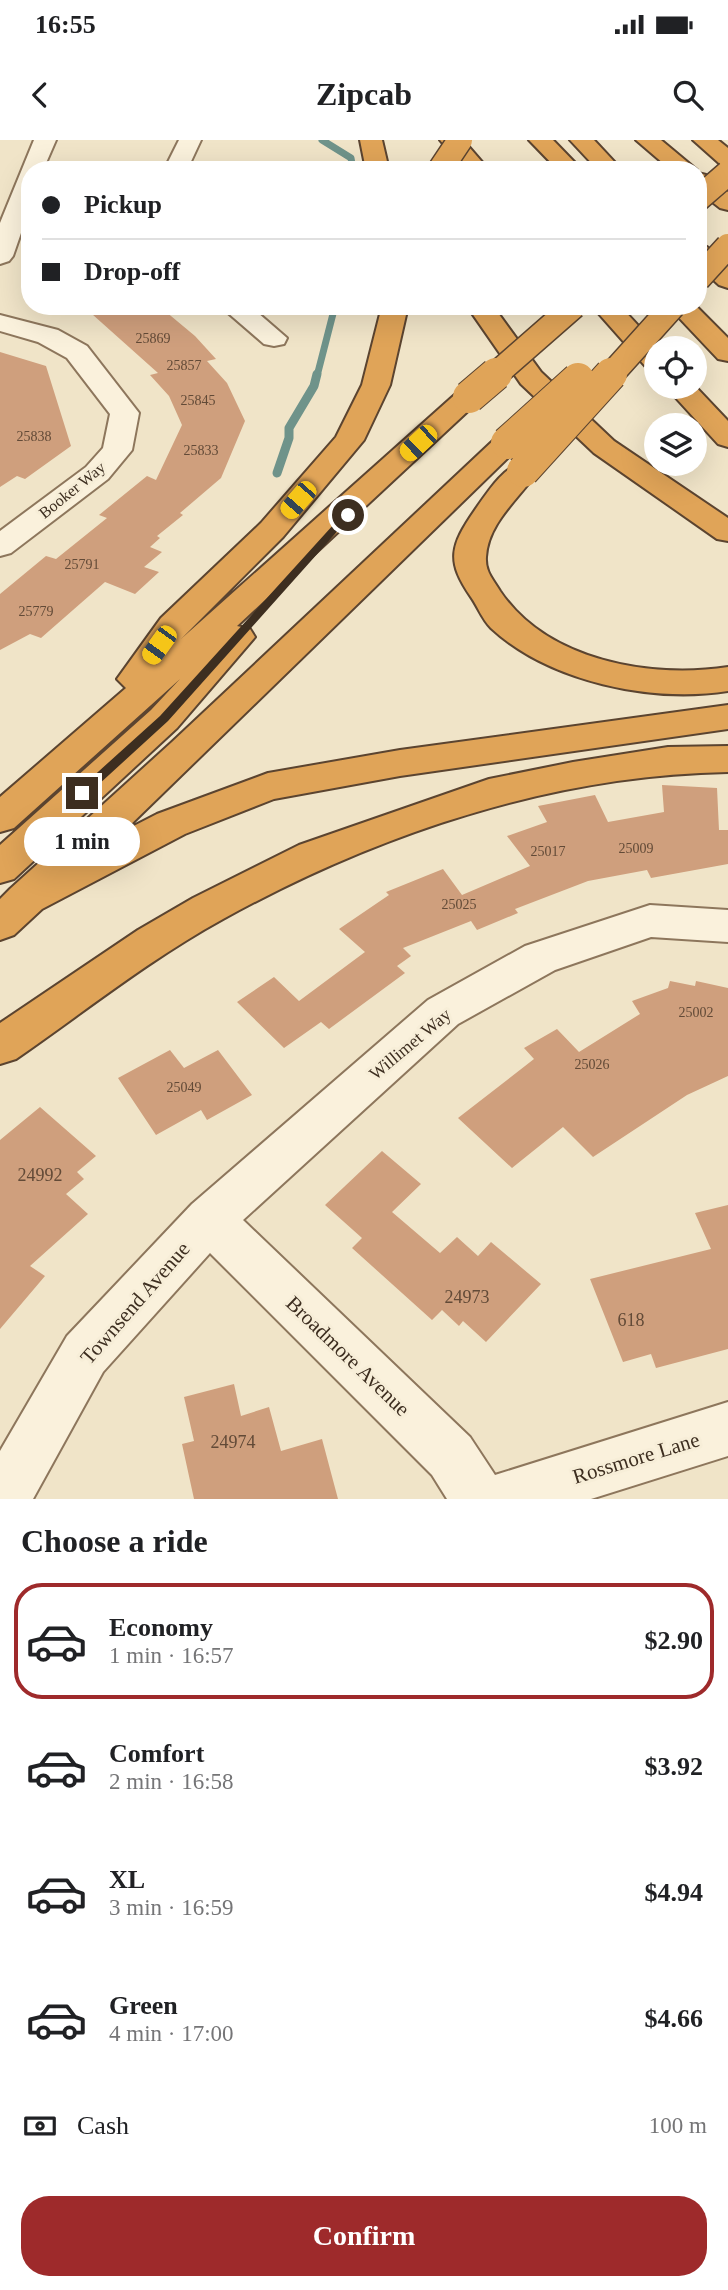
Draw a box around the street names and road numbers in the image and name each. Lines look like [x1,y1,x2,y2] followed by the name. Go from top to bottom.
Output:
[36,458,109,522] street label: Booker Way
[365,1004,455,1084] street label: Willimet Way
[75,1237,195,1369] street label: Townsend Avenue
[281,1291,415,1421] street label: Broadmore Avenue
[570,1427,702,1489] street label: Rossmore Lane

